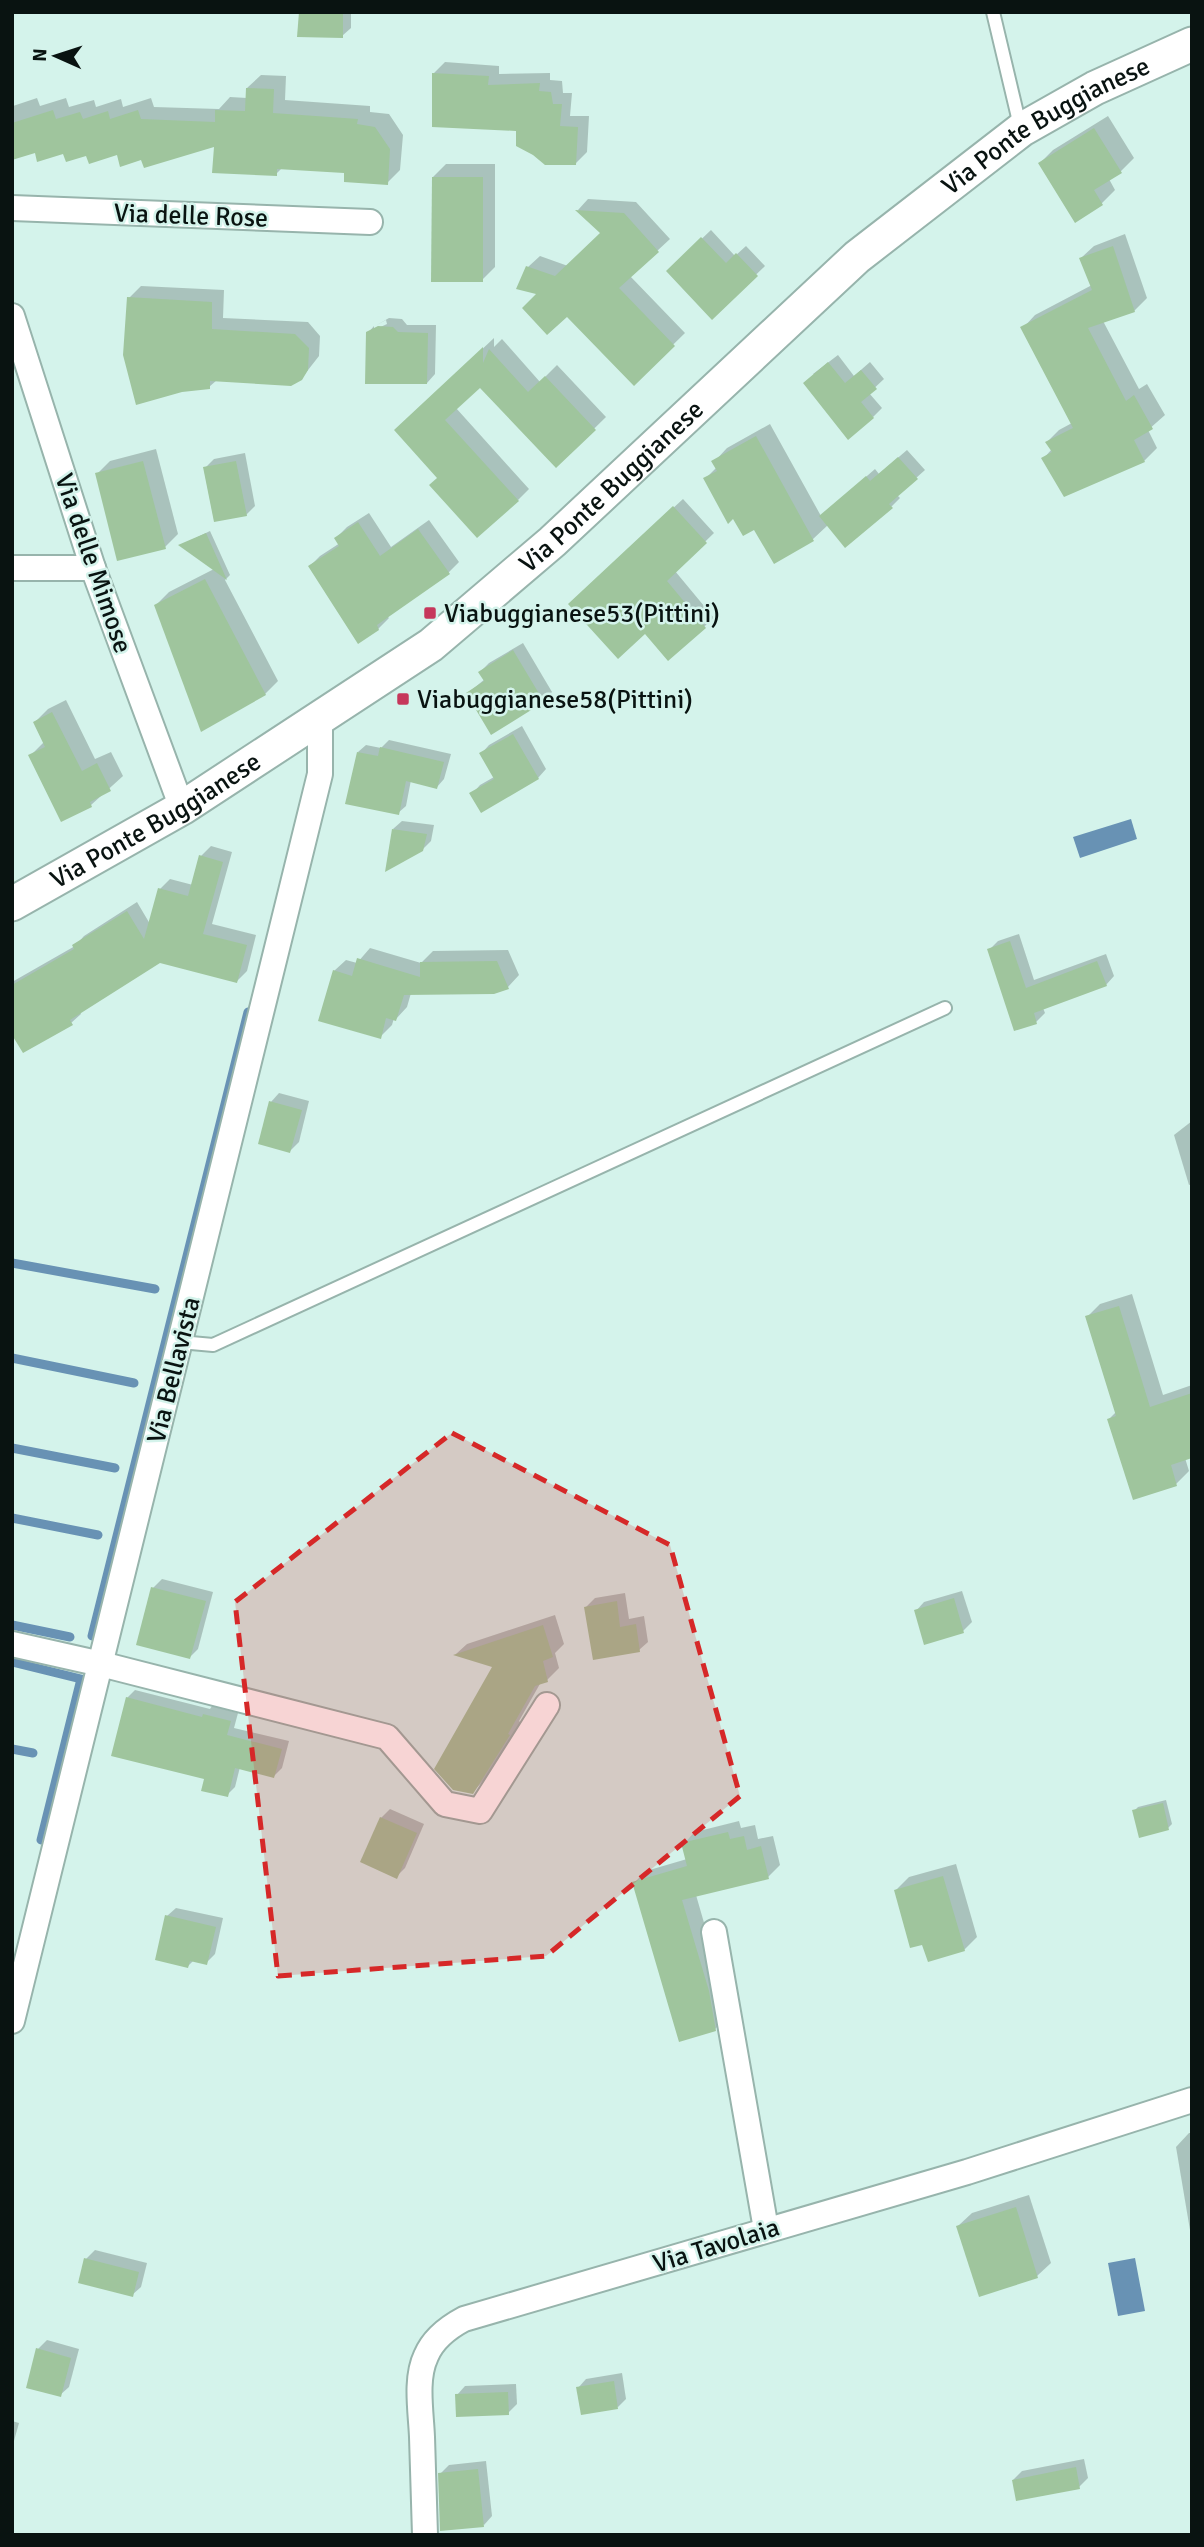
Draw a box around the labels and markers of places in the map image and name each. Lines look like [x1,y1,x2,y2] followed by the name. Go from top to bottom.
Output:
[444,598,720,630] place label: Viabuggianese53(Pittini)
[422,605,438,621] marker: Viabuggianese53(Pittini)
[417,684,693,716] place label: Viabuggianese58(Pittini)
[395,691,411,707] marker: Viabuggianese58(Pittini)

